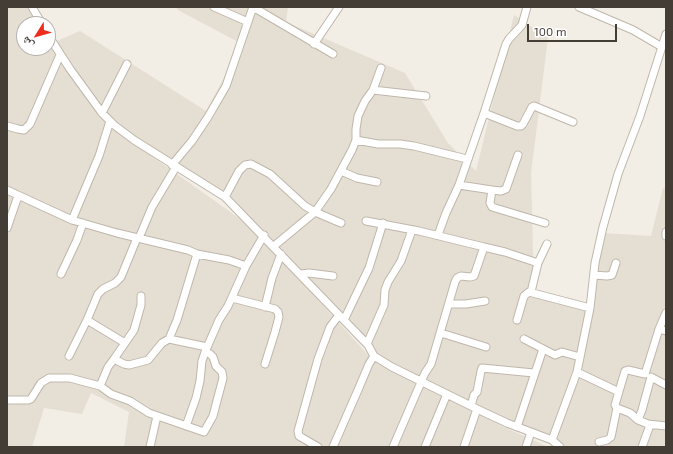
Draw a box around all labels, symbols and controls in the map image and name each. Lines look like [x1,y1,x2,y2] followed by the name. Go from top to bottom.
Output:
[16,16,56,56] north arrow
[529,16,619,42] scale bar
[534,24,566,38] text: 100 m
[18,34,36,51] text: ش

